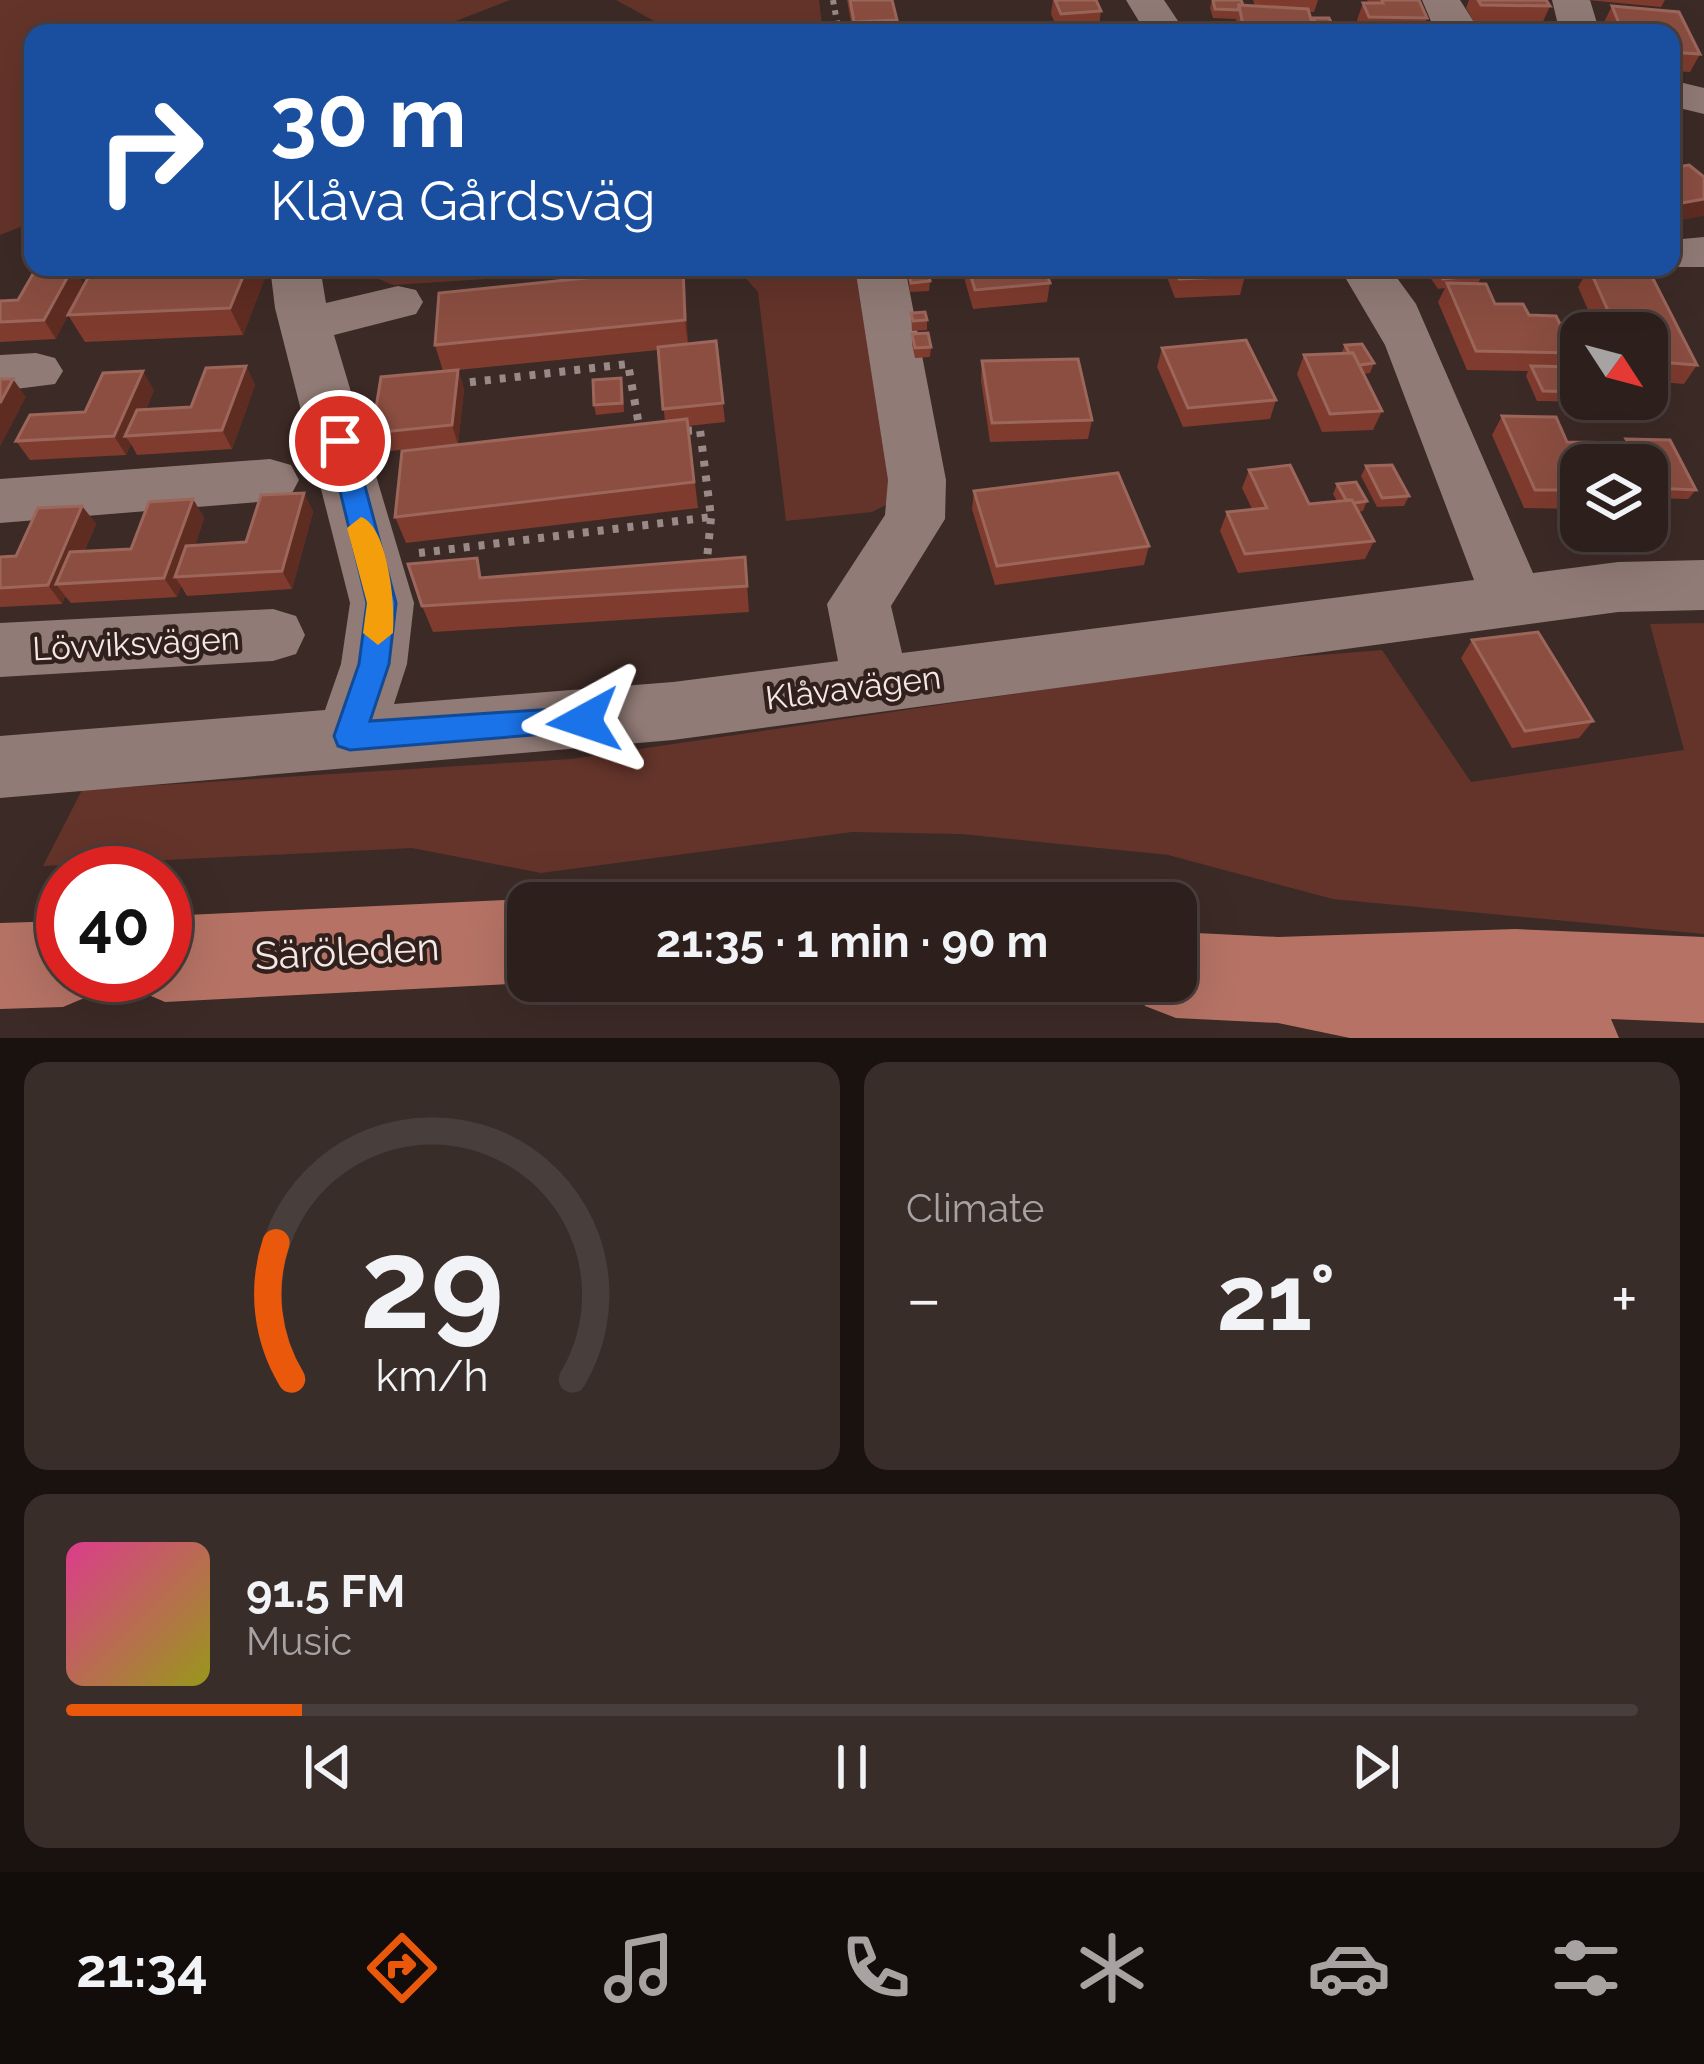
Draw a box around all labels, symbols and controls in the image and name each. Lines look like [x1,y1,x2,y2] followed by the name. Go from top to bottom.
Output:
[270,68,467,167] text: 30 m
[72,72,228,228] icon: right
[270,169,656,233] text: Klåva Gårdsväg
[1560,312,1668,420] north arrow
[1560,312,1668,552] map controls
[289,390,391,492] pin
[307,408,373,474] icon: arrive
[1560,444,1668,552] button: layers
[31,619,241,668] street label: Lövviksvägen
[763,657,943,718] street label: Klåvavägen
[521,658,647,784] position arrow
[36,846,192,1002] speed limit sign: 40
[656,915,1048,968] text: 21:35 · 1 min · 90 m
[254,923,440,979] street label: Säröleden
[906,1185,1044,1231] text: Climate
[360,1211,504,1357] text: 29
[1217,1245,1336,1351] text: 21°
[906,1260,942,1337] text: −
[1611,1260,1638,1337] text: +
[375,1351,489,1401] text: km/h
[246,1565,405,1618] text: 91.5 FM
[246,1618,352,1664] text: Music
[295,1734,361,1800] icon: previous
[819,1734,885,1800] icon: pause
[1343,1734,1409,1800] icon: next
[360,1926,444,2010] icon: directions
[597,1926,681,2010] icon: music
[834,1926,918,2010] icon: phone
[1070,1926,1154,2010] icon: climate
[1307,1926,1391,2010] icon: car
[1544,1926,1628,2010] icon: filters
[76,1936,208,2000] text: 21:34

